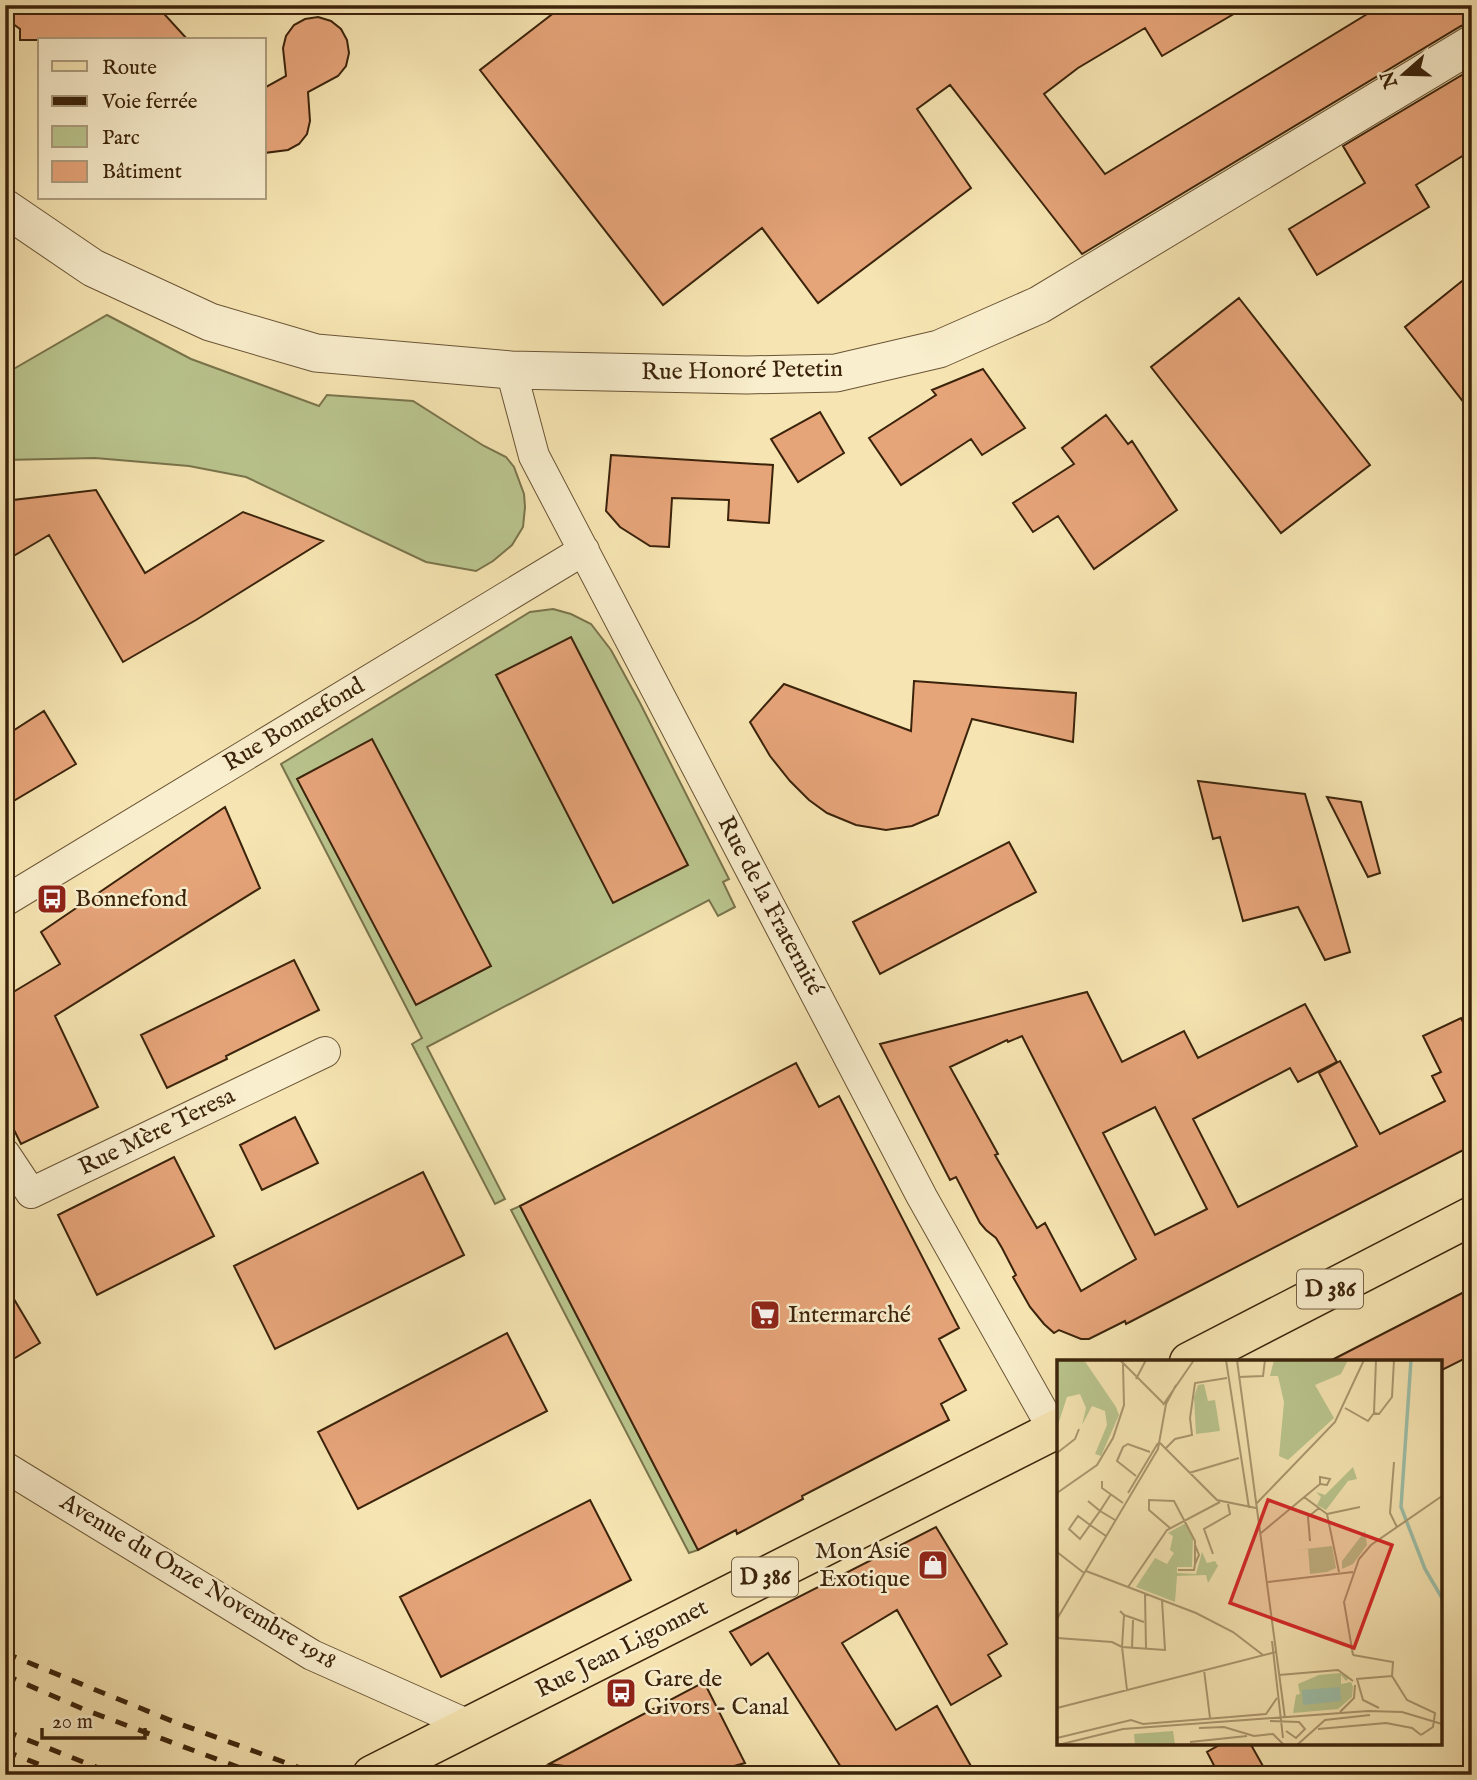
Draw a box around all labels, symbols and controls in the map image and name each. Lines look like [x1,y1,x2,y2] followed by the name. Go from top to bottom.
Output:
[38,38,266,200] legend
[1368,38,1438,108] north arrow
[102,55,157,82] text: Route
[1376,67,1404,92] text: N
[101,89,198,116] text: Voie ferrée
[102,125,140,152] text: Parc
[102,159,182,186] text: Bâtiment
[641,354,843,388] street label: Rue Honoré Petetin
[218,671,370,779] street label: Rue Bonnefond
[710,811,830,1001] street label: Rue de la Fraternité
[35,882,69,916] bus stop icon: Bonnefond
[75,884,188,915] place label: Bonnefond
[74,1080,241,1183] street label: Rue Mère Teresa
[1297,1270,1363,1308] road number: D 386
[748,1298,782,1332] supermarket icon: Intermarché
[788,1300,911,1331] place label: Intermarché
[1057,1360,1442,1745] inset map
[53,1486,342,1677] street label: Avenue du Onze Novembre 1918
[815,1536,910,1595] place label: Mon Asie Exotique
[916,1548,950,1582] shop icon: Mon Asie Exotique
[732,1558,798,1596] road number: D 386
[531,1592,713,1706] street label: Rue Jean Ligonnet
[644,1664,789,1723] place label: Gare de Givors - Canal
[604,1676,638,1710] bus stop icon: Gare de Givors - Canal
[42,1696,145,1740] scale bar
[52,1709,93,1736] text: 20 m

